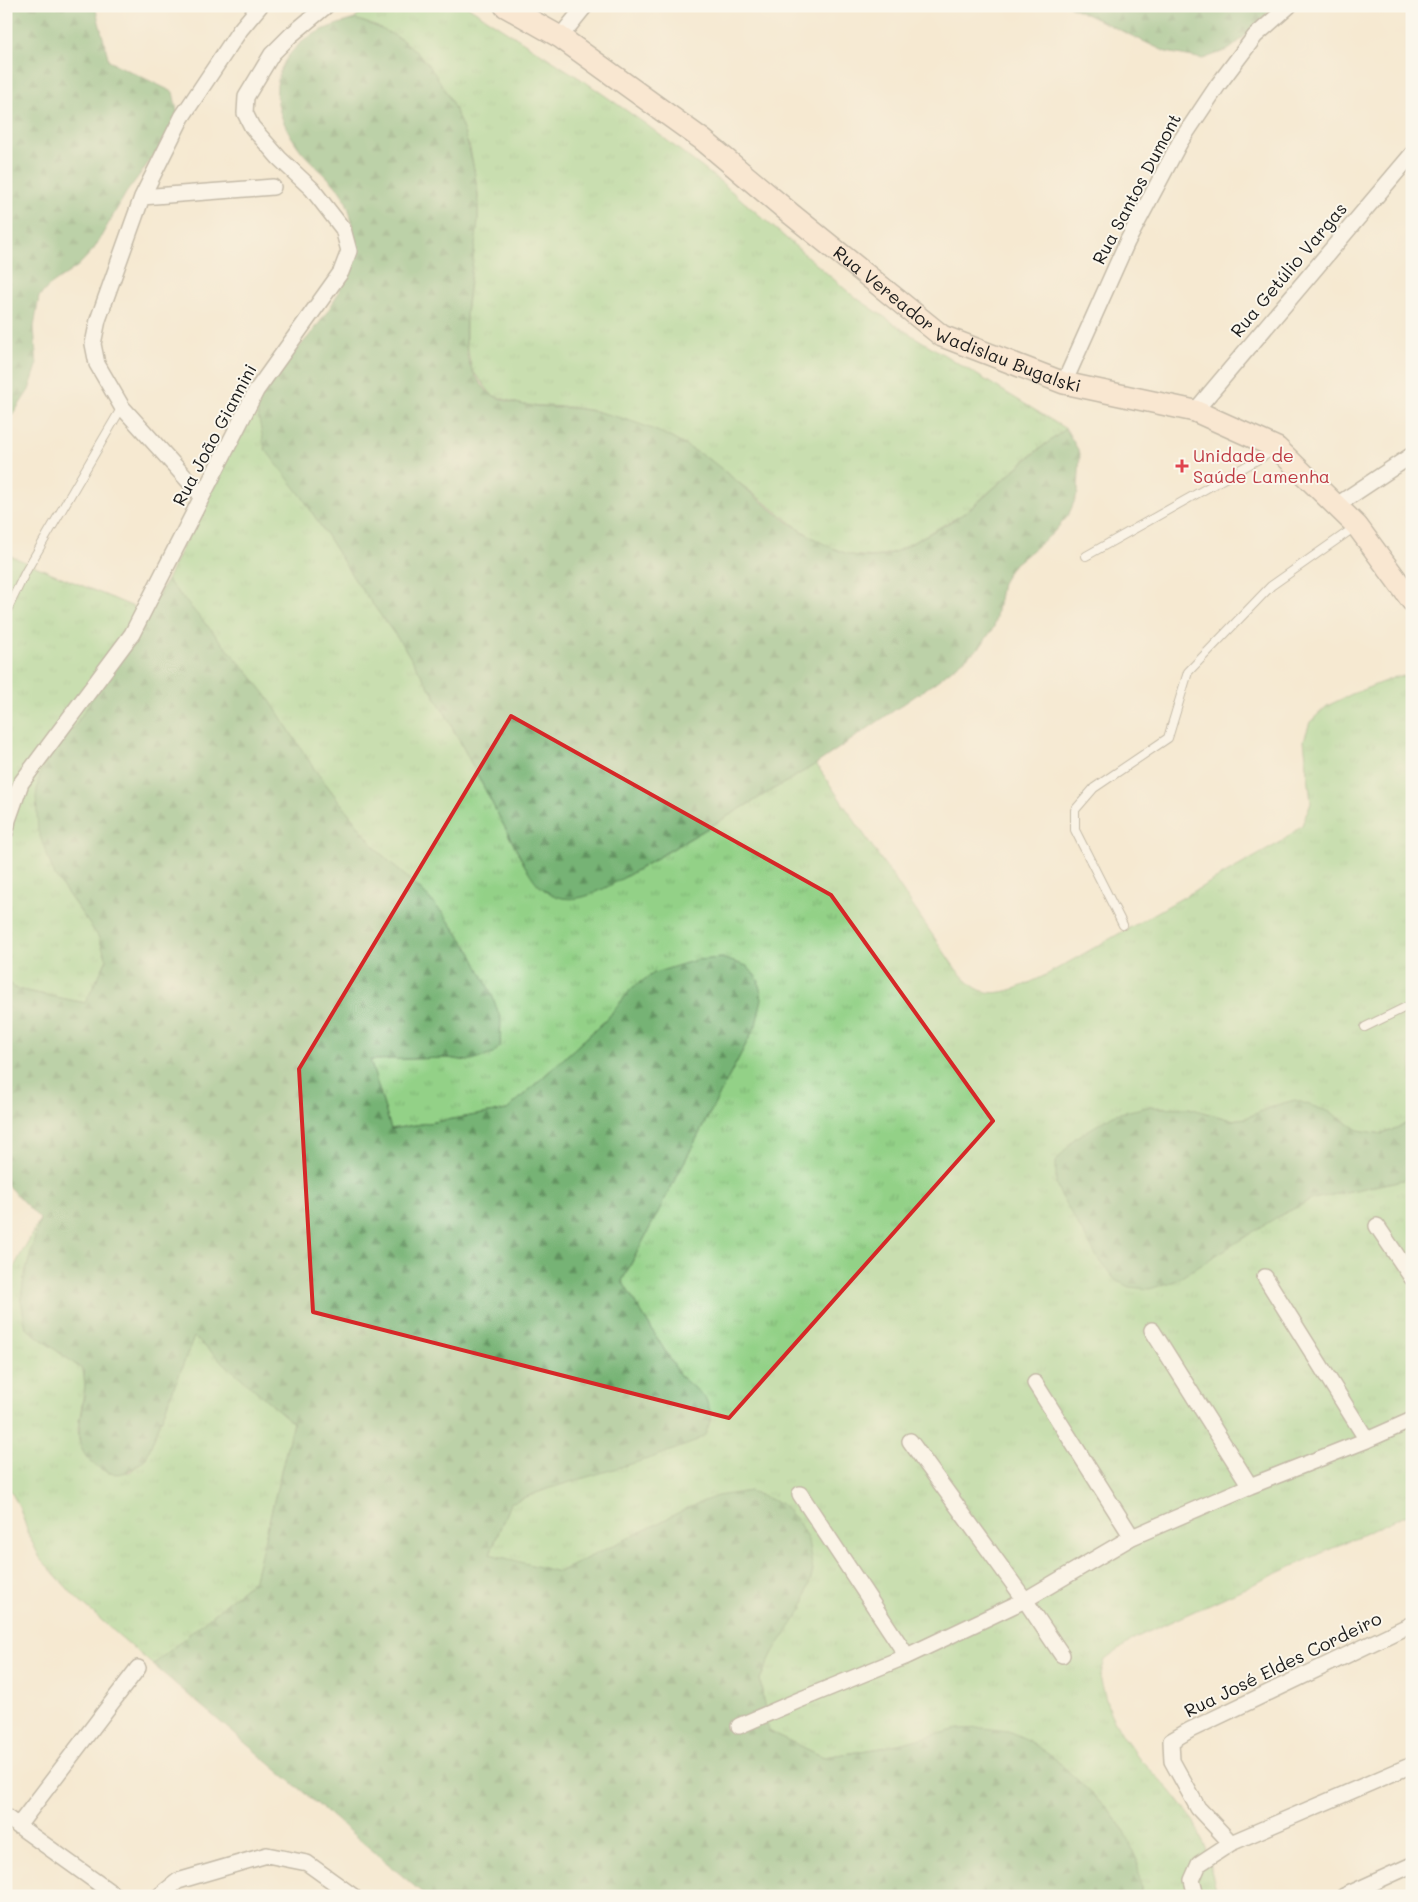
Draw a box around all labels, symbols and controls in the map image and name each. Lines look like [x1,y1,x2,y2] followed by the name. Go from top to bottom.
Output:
[1086,109,1186,268] street label: Rua Santos Dumont
[1225,197,1352,342] street label: Rua Getúlio Vargas
[829,240,1083,397] street label: Rua Vereador Wadislau Bugalski
[167,359,262,510] street label: Rua João Giannini
[1193,443,1330,488] place label: Unidade de Saúde Lamenha
[1175,459,1189,473] marker: Unidade de Saúde Lamenha
[1180,1606,1386,1722] street label: Rua José Eldes Cordeiro

